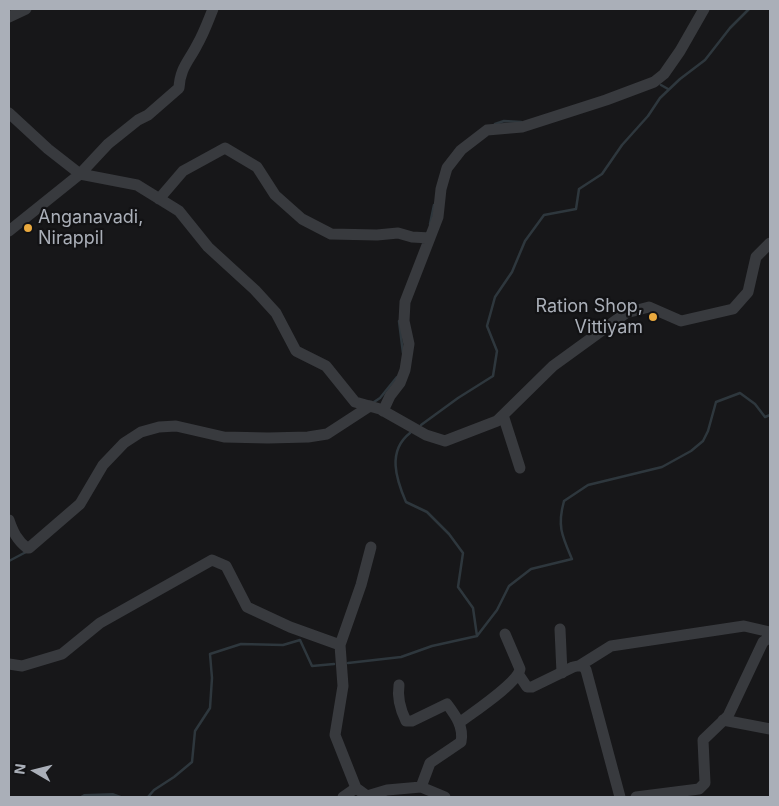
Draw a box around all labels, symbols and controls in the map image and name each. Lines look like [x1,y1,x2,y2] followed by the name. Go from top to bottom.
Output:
[38,207,143,250] place label: Anganavadi, Nirappil
[22,222,34,234] marker: Anganavadi, Nirappil
[535,296,643,338] place label: Ration Shop, Vittiyam
[647,311,659,323] marker: Ration Shop, Vittiyam
[10,746,60,796] north arrow
[10,762,29,775] text: N

